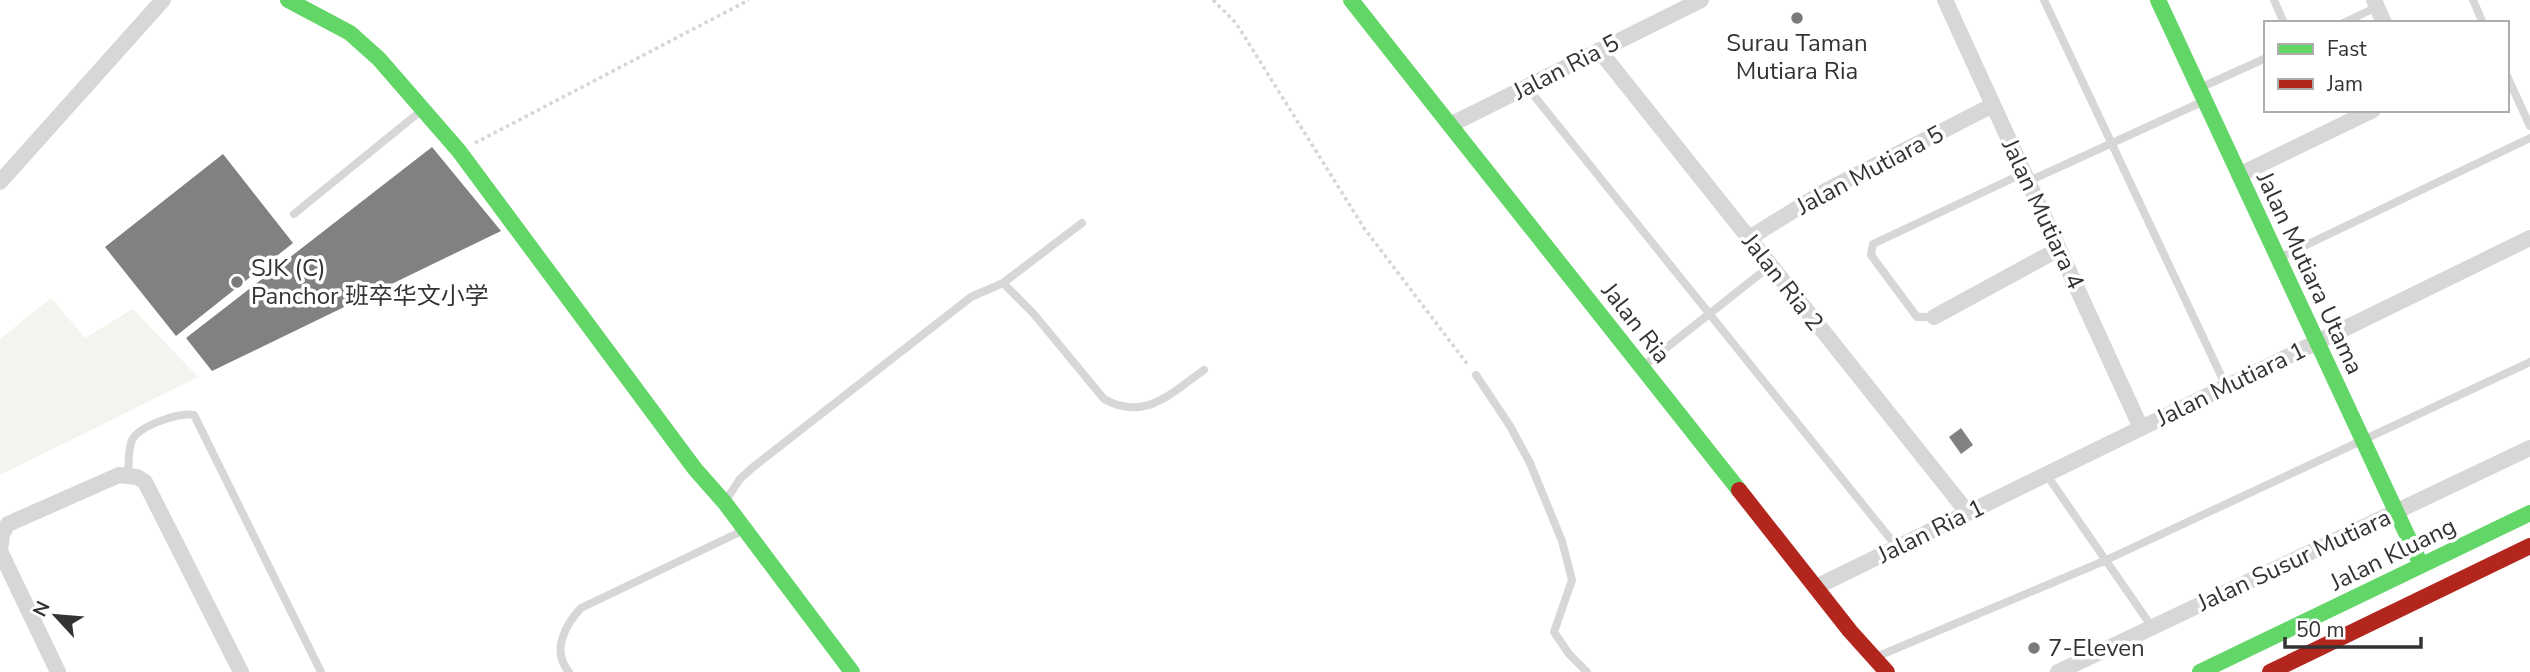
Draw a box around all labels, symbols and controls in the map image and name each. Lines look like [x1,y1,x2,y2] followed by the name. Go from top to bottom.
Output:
[1789,10,1805,26] marker: Surau Taman Mutiara Ria
[2264,21,2509,112] legend
[1507,27,1625,108] street label: Jalan Ria 5
[1726,27,1868,87] place label: Surau Taman Mutiara Ria
[2327,35,2367,63] text: Fast
[2326,70,2363,98] text: Jam
[1790,118,1949,223] street label: Jalan Mutiara 5
[1994,133,2092,294] street label: Jalan Mutiara 4
[2249,166,2371,379] street label: Jalan Mutiara Utama
[1734,226,1831,337] street label: Jalan Ria 2
[251,252,489,312] place label: SJK (C) Panchor 班卒华文小学
[229,274,245,290] marker: SJK (C) Panchor 班卒华文小学
[1594,275,1678,370] street label: Jalan Ria
[2150,334,2311,434] street label: Jalan Mutiara 1
[1871,491,1990,571] street label: Jalan Ria 1
[2191,501,2396,619] street label: Jalan Susur Mutiara
[2324,510,2461,599] street label: Jalan Kluang
[21,581,91,651] north arrow
[27,597,56,621] text: N
[2285,606,2422,650] scale bar
[2296,616,2345,644] text: 50 m
[2048,632,2145,664] place label: 7-Eleven
[2026,640,2042,656] marker: 7-Eleven

